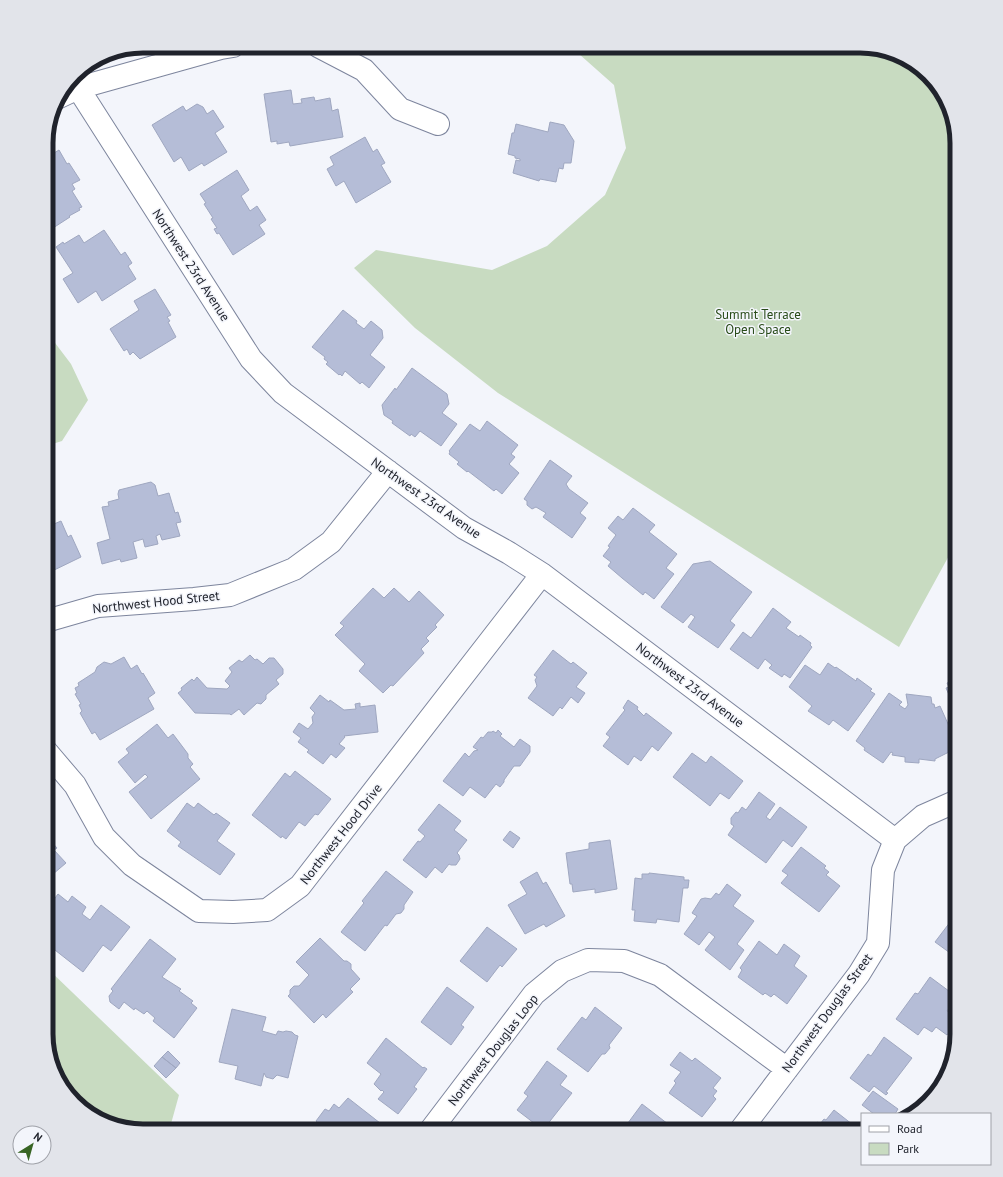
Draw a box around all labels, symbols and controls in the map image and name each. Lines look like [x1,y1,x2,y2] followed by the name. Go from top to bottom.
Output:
[148,206,234,324] street label: Northwest 23rd Avenue
[715,306,801,338] park label: Summit Terrace Open Space
[368,454,484,542] street label: Northwest 23rd Avenue
[92,587,221,617] street label: Northwest Hood Street
[633,639,747,731] street label: Northwest 23rd Avenue
[296,780,386,888] street label: Northwest Hood Drive
[778,950,876,1076] street label: Northwest Douglas Street
[444,991,542,1109] street label: Northwest Douglas Loop
[861,1113,991,1165] legend
[897,1121,922,1136] text: Road
[12,1125,52,1165] north arrow
[31,1129,45,1145] text: N
[897,1141,919,1156] text: Park

